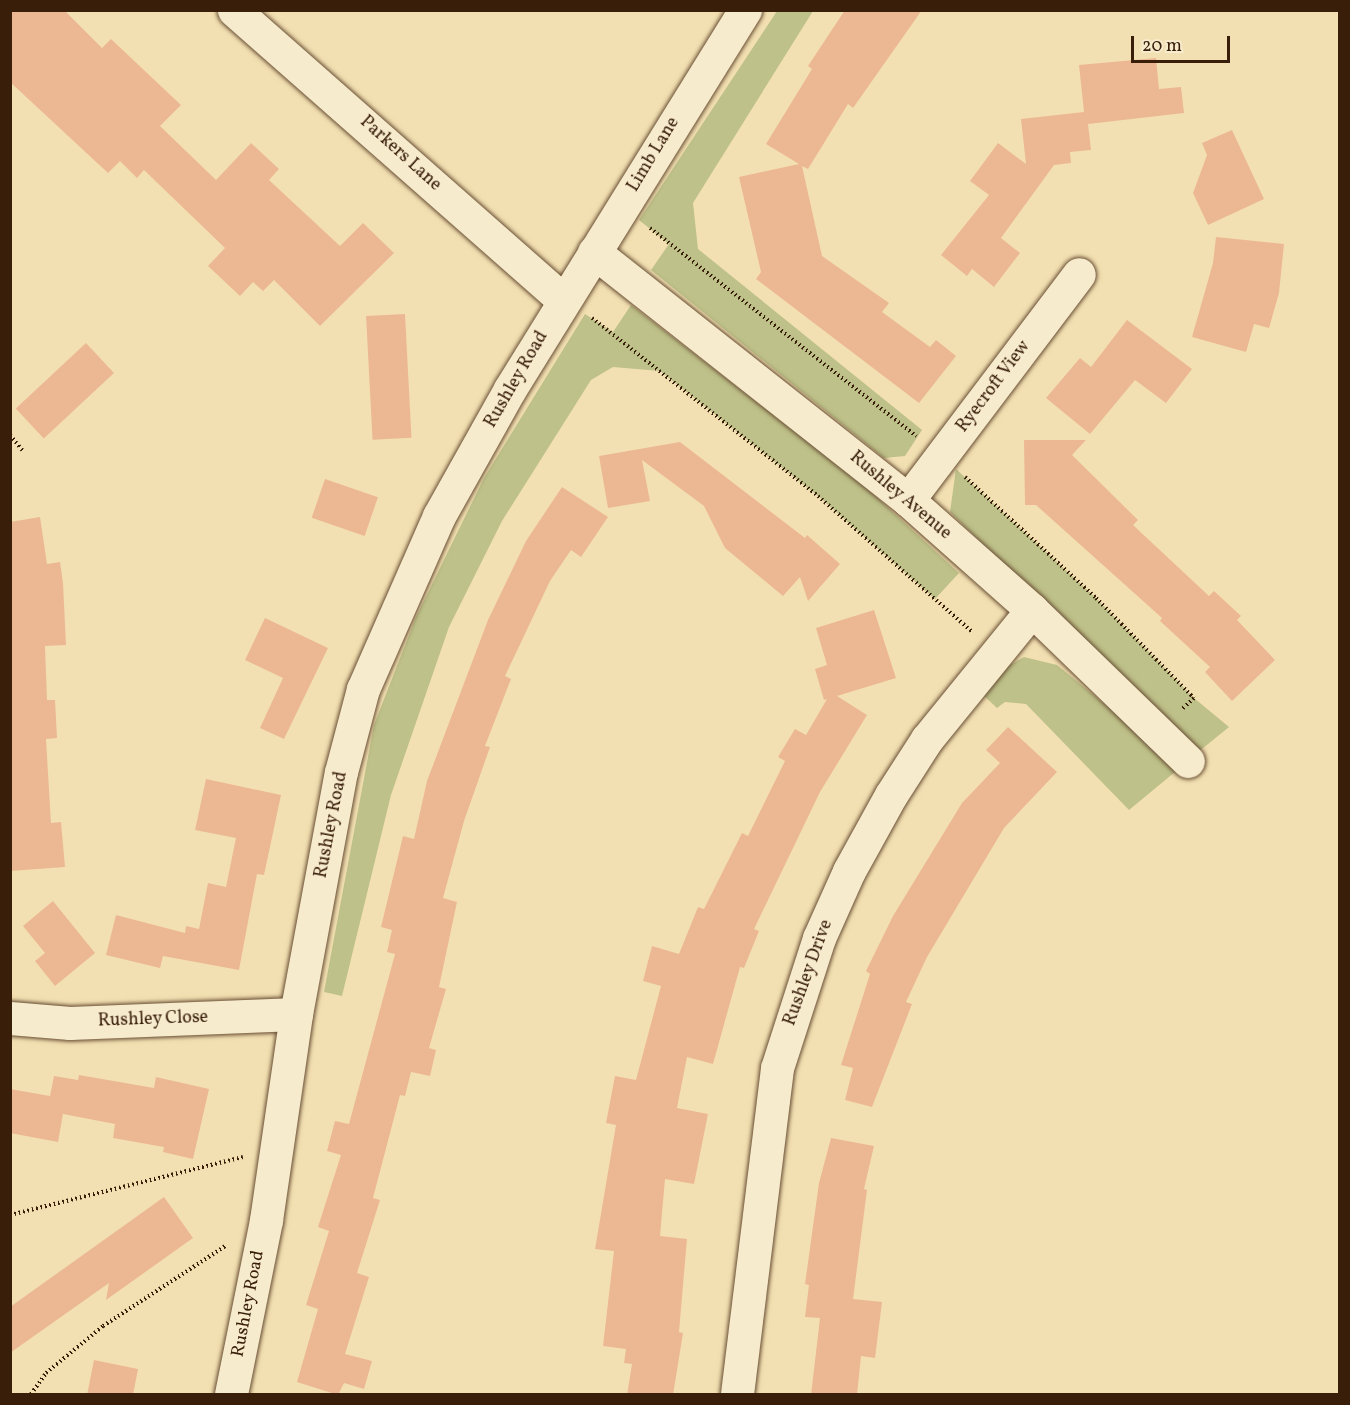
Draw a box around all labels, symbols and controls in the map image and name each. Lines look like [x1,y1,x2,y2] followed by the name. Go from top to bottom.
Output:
[1134,24,1233,62] scale bar
[1142,34,1182,59] text: 20 m
[355,112,445,196] street label: Parkers Lane
[623,114,685,196] street label: Limb Lane
[480,328,554,432] street label: Rushley Road
[952,337,1036,437] street label: Ryecroft View
[844,447,956,545] street label: Rushley Avenue
[311,770,353,880] street label: Rushley Road
[780,917,838,1029] street label: Rushley Drive
[97,1007,209,1033] street label: Rushley Close
[228,1249,270,1359] street label: Rushley Road

